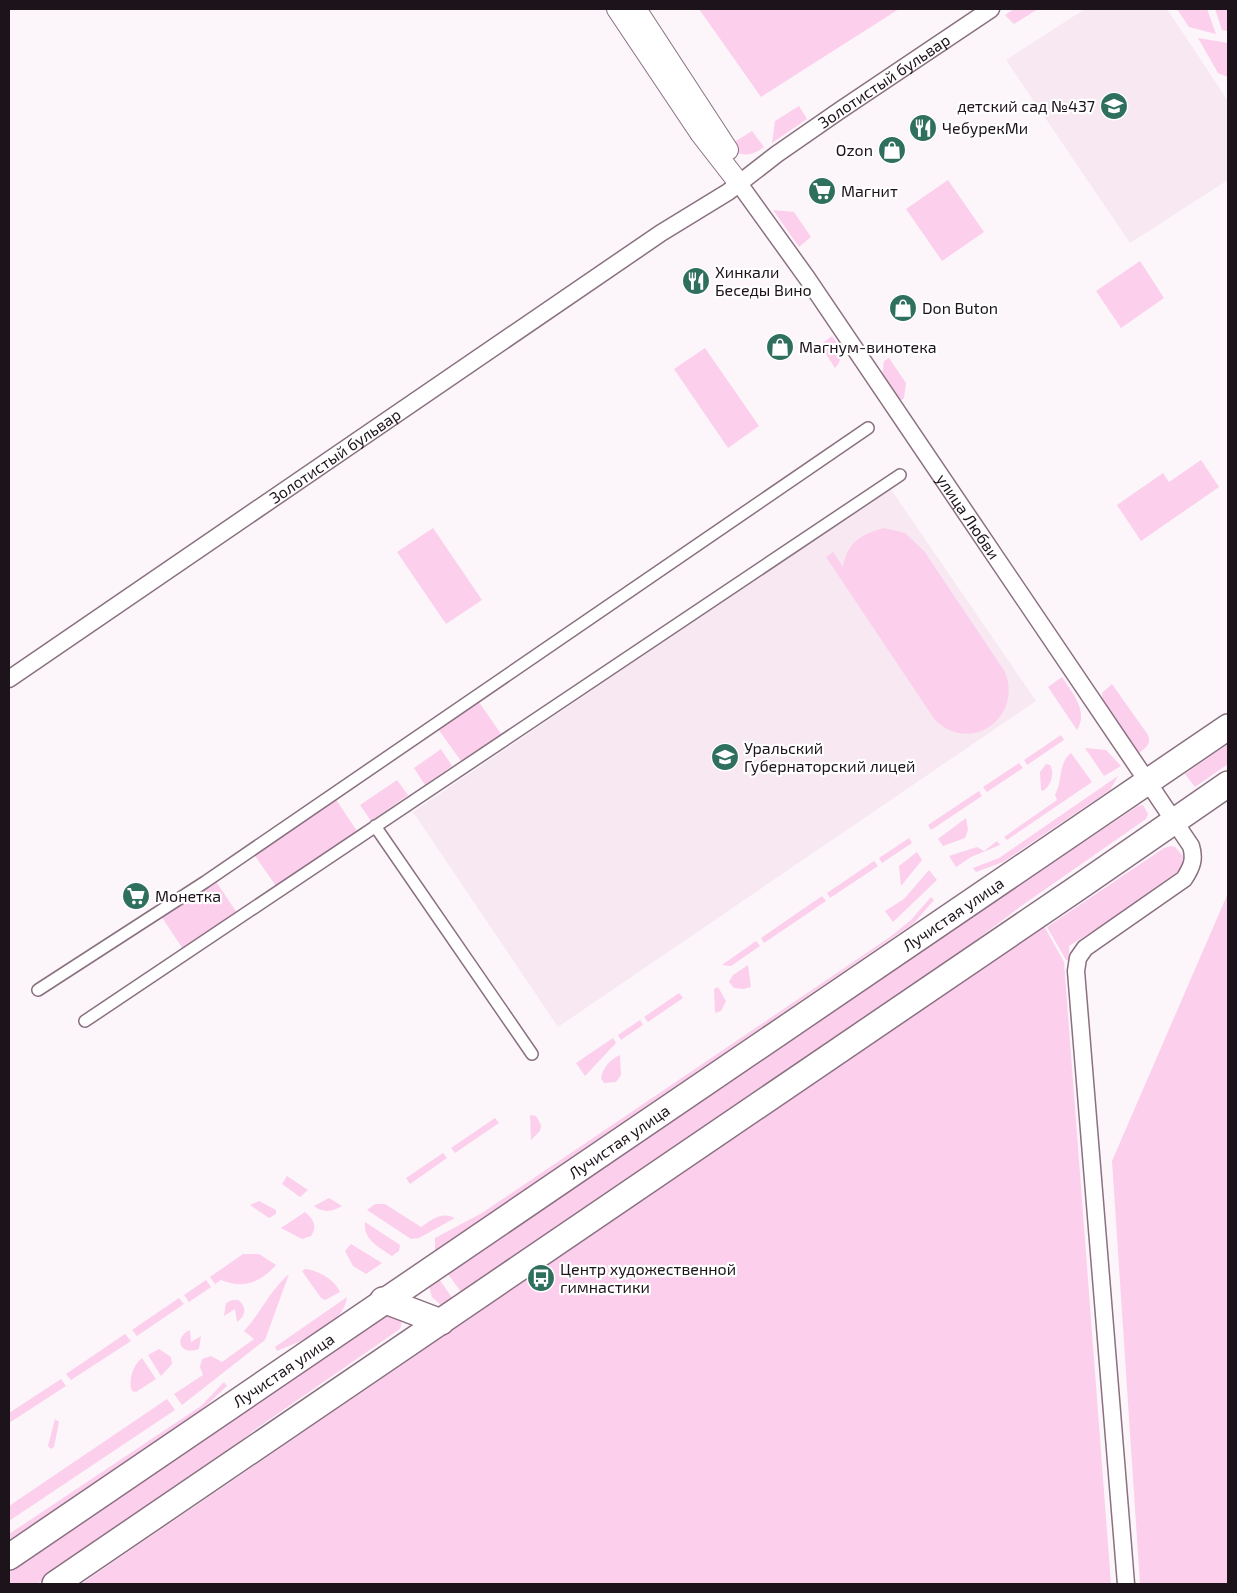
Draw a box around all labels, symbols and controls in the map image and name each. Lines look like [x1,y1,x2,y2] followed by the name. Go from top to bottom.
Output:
[814,29,953,132] street label: Золотистый бульвар
[1099,91,1129,121] school or university icon: детский сад №437
[957,96,1095,115] place label: детский сад №437
[908,113,938,143] restaurant icon: ЧебурекМи
[942,118,1028,138] place label: ЧебурекМи
[877,135,907,165] shop icon: Ozon
[836,140,873,159] place label: Ozon
[807,176,837,206] supermarket icon: Магнит
[841,181,898,200] place label: Магнит
[715,262,812,299] place label: Хинкали Беседы Вино
[681,266,711,296] restaurant icon: Хинкали Беседы Вино
[888,293,918,323] shop icon: Don Buton
[922,298,998,317] place label: Don Buton
[765,332,795,362] shop icon: Магнум-винотека
[799,337,937,357] place label: Магнум-винотека
[266,404,404,507] street label: Золотистый бульвар
[932,470,1004,562] street label: улица Любви
[744,738,916,776] place label: Уральский Губернаторский лицей
[710,742,740,772] school or university icon: Уральский Губернаторский лицей
[898,873,1007,955] street label: Лучистая улица
[121,881,151,911] supermarket icon: Монетка
[155,886,221,905] place label: Монетка
[564,1100,673,1182] street label: Лучистая улица
[560,1259,736,1296] place label: Центр художественной гимнастики
[526,1263,556,1293] bus stop icon: Центр художественной гимнастики
[229,1329,337,1411] street label: Лучистая улица

